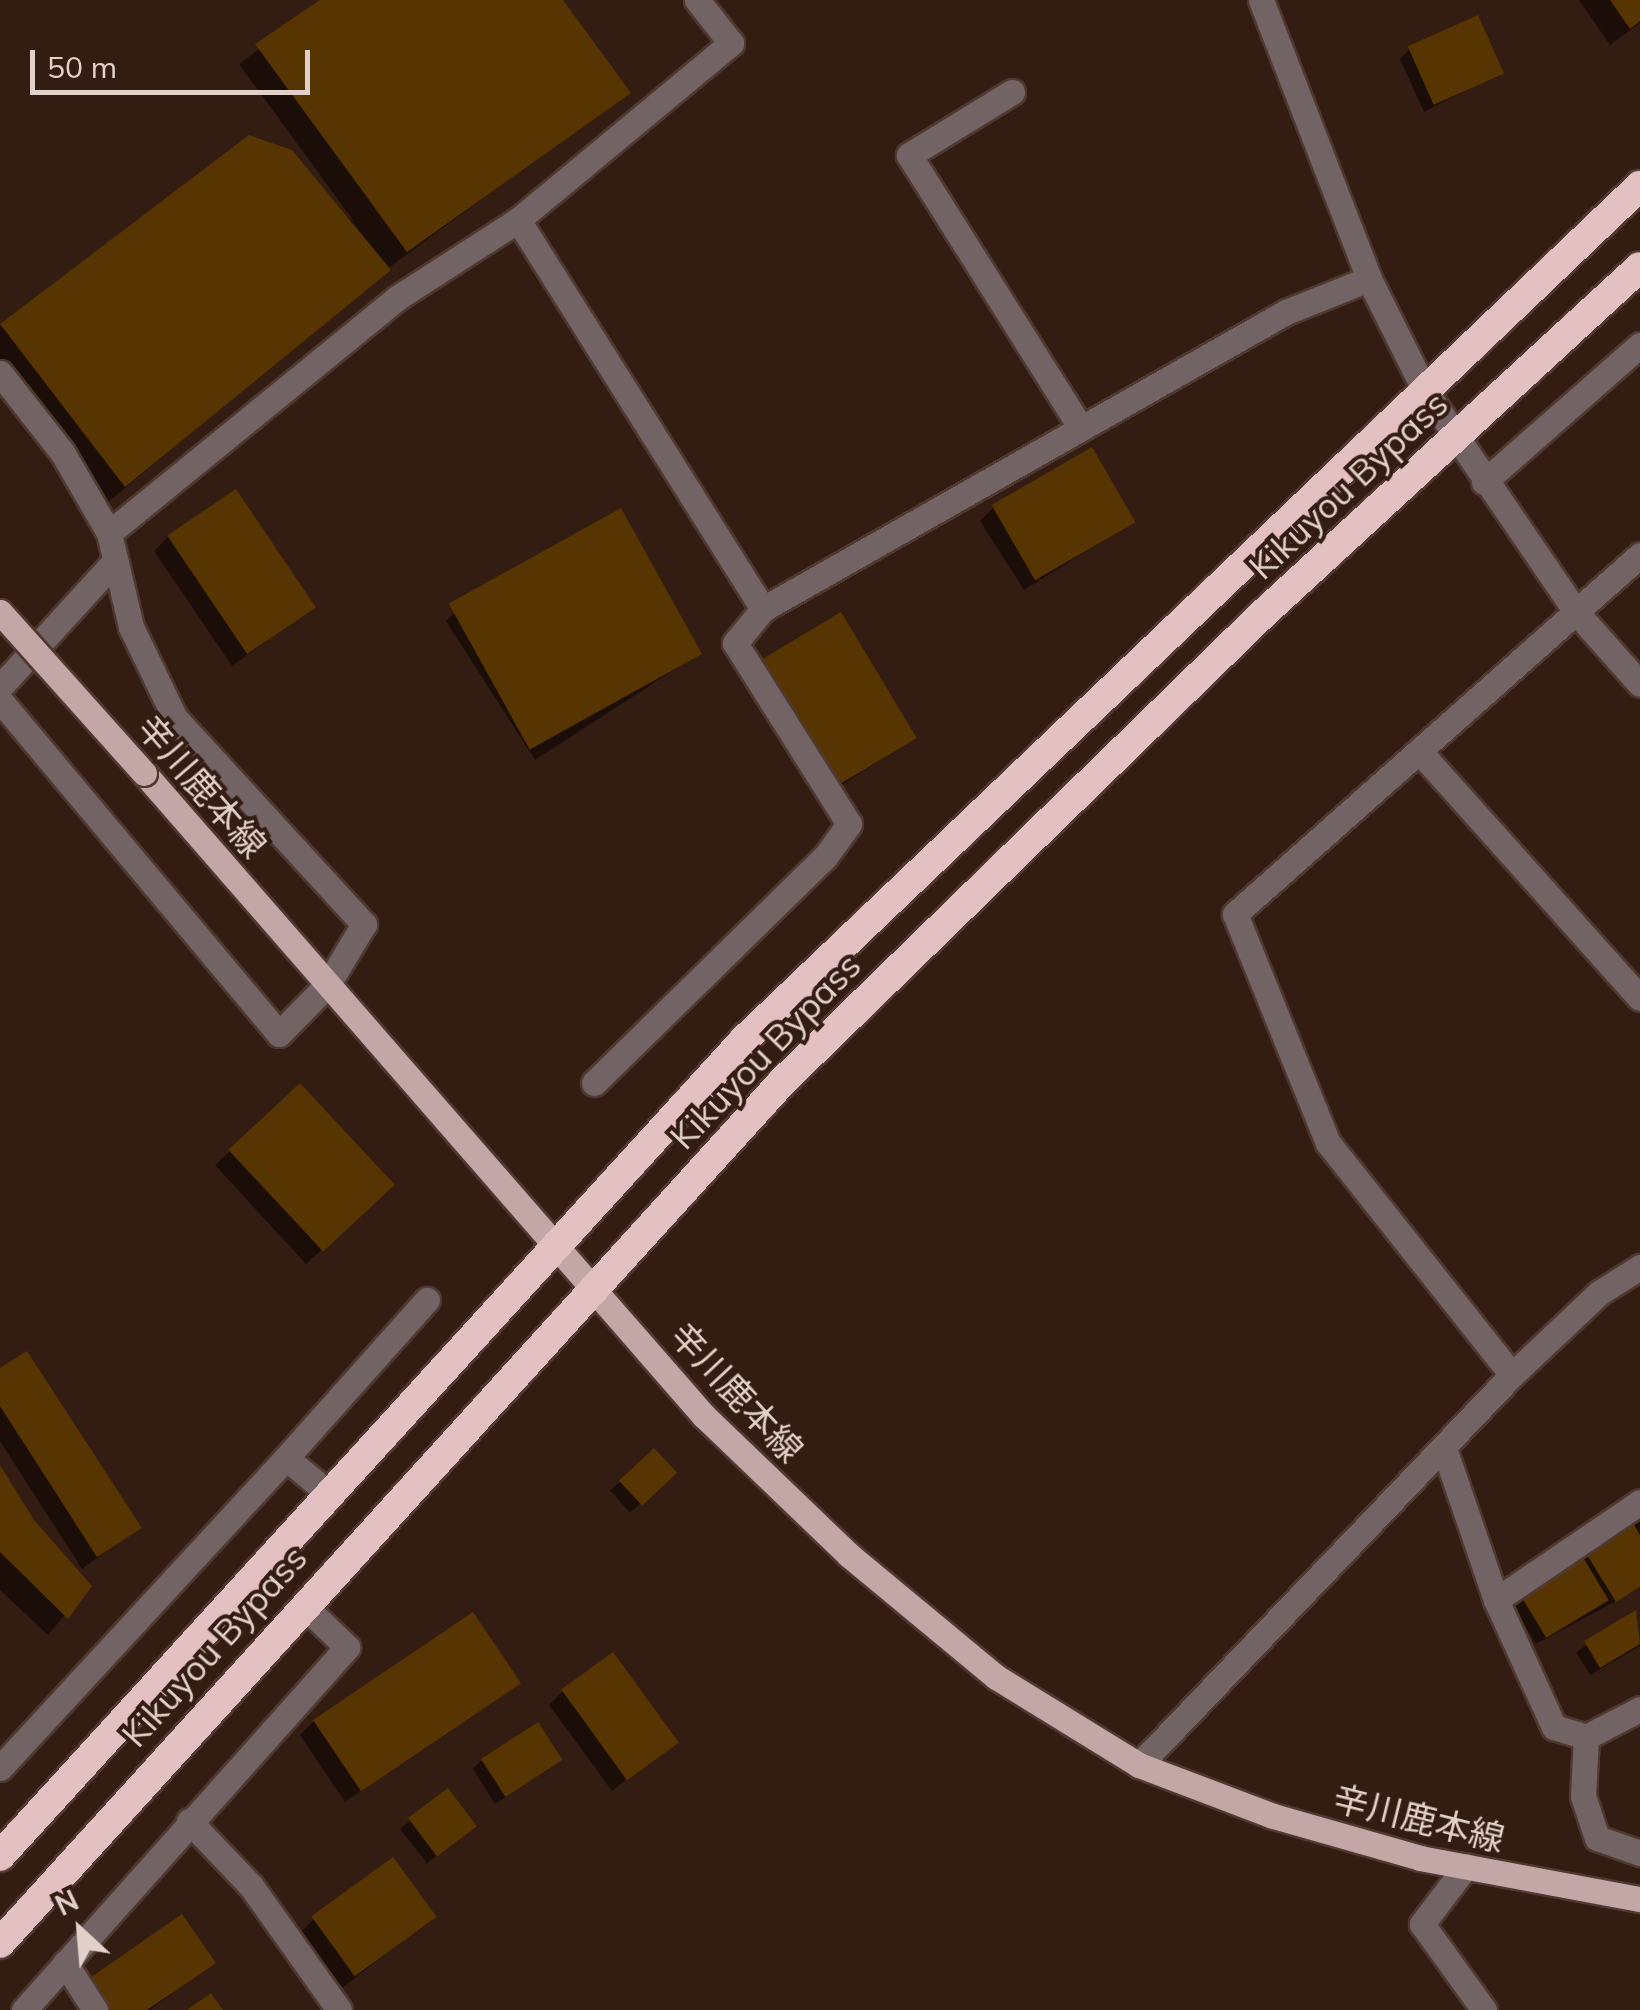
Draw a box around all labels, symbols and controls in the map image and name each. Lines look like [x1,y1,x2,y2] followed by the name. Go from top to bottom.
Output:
[35,30,315,92] scale bar
[47,48,117,86] text: 50 m
[1240,383,1456,587] street label: Kikuyou Bypass
[129,706,275,866] street label: 辛川鹿本線
[661,945,869,1157] street label: Kikuyou Bypass
[662,1314,812,1470] street label: 辛川鹿本線
[113,1537,315,1755] street label: Kikuyou Bypass
[1329,1776,1509,1860] street label: 辛川鹿本線
[30,1880,130,1980] north arrow
[49,1882,84,1923] text: N

